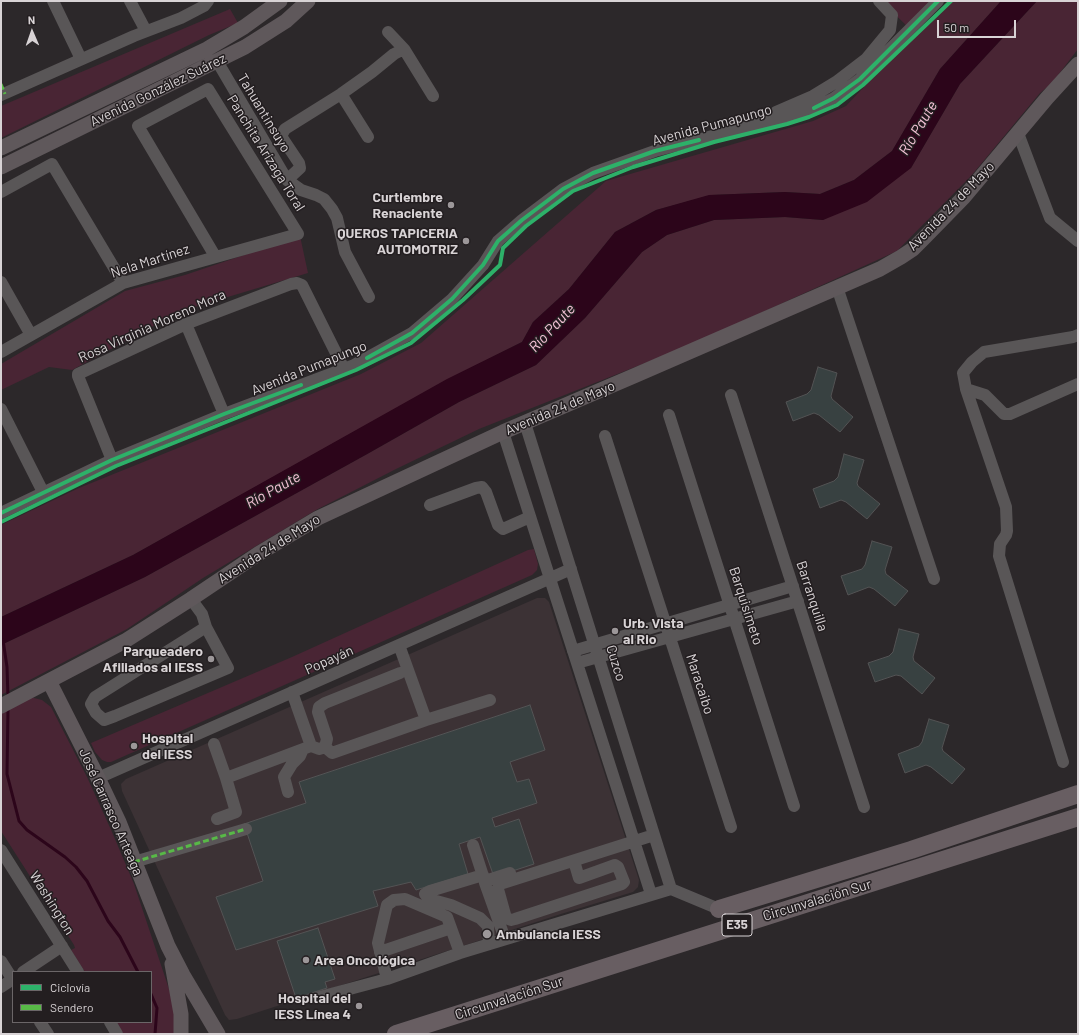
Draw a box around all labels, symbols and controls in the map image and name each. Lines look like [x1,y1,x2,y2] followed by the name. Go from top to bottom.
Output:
[12,12,52,52] north arrow
[939,12,1018,38] scale bar
[28,13,35,26] text: N
[944,20,969,34] text: 50 m
[87,50,229,130] street label: Avenida González Suárez
[234,71,294,155] street label: Tahuantinsuyo
[223,92,309,214] street label: Panchita Arízaga Toral
[895,98,941,158] water label: Río Paute
[650,101,774,149] street label: Avenida Pumapungo
[904,158,998,254] street label: Avenida 24 de Mayo
[372,189,443,222] place label: Curtiembre Renaciente
[446,200,456,210] marker: Curtiembre Renaciente
[337,225,458,258] place label: QUEROS TAPICERIA AUTOMOTRIZ
[461,236,471,246] marker: QUEROS TAPICERIA AUTOMOTRIZ
[109,240,191,282] street label: Nela Martínez
[76,286,228,366] street label: Rosa Virginia Moreno Mora
[525,300,579,356] water label: Río Paute
[249,337,369,399] street label: Avenida Pumapungo
[503,377,617,439] street label: Avenida 24 de Mayo
[242,468,304,512] water label: Río Paute
[215,511,323,587] street label: Avenida 24 de Mayo
[793,559,831,633] street label: Barranquilla
[725,565,767,647] street label: Barquisimeto
[623,615,684,648] place label: Urb. Vista al Rio
[610,626,620,636] marker: Urb. Vista al Rio
[302,642,356,678] street label: Popayán
[103,643,203,676] place label: Parqueadero Afiliados al IESS
[603,643,629,683] street label: Cuzco
[682,652,718,716] street label: Maracaibo
[206,654,216,664] marker: Parqueadero Afiliados al IESS
[142,730,193,762] place label: Hospital del IESS
[129,741,139,751] marker: Hospital del IESS
[75,746,147,878] street label: José Carrasco Arteaga
[26,868,78,938] street label: Washington
[761,875,873,925] street label: Circunvalación Sur
[722,914,752,936] road number: E35
[496,926,601,942] place label: Ambulancia IESS
[481,928,493,940] marker: Ambulancia IESS
[314,952,415,968] place label: Area Oncológica
[301,955,311,965] marker: Area Oncológica
[12,971,152,1023] legend
[453,973,565,1023] street label: Circunvalación Sur
[50,980,90,994] text: Ciclovía
[275,990,351,1022] place label: Hospital del IESS Línea 4
[50,1000,94,1014] text: Sendero
[354,1001,364,1011] marker: Hospital del IESS Línea 4

